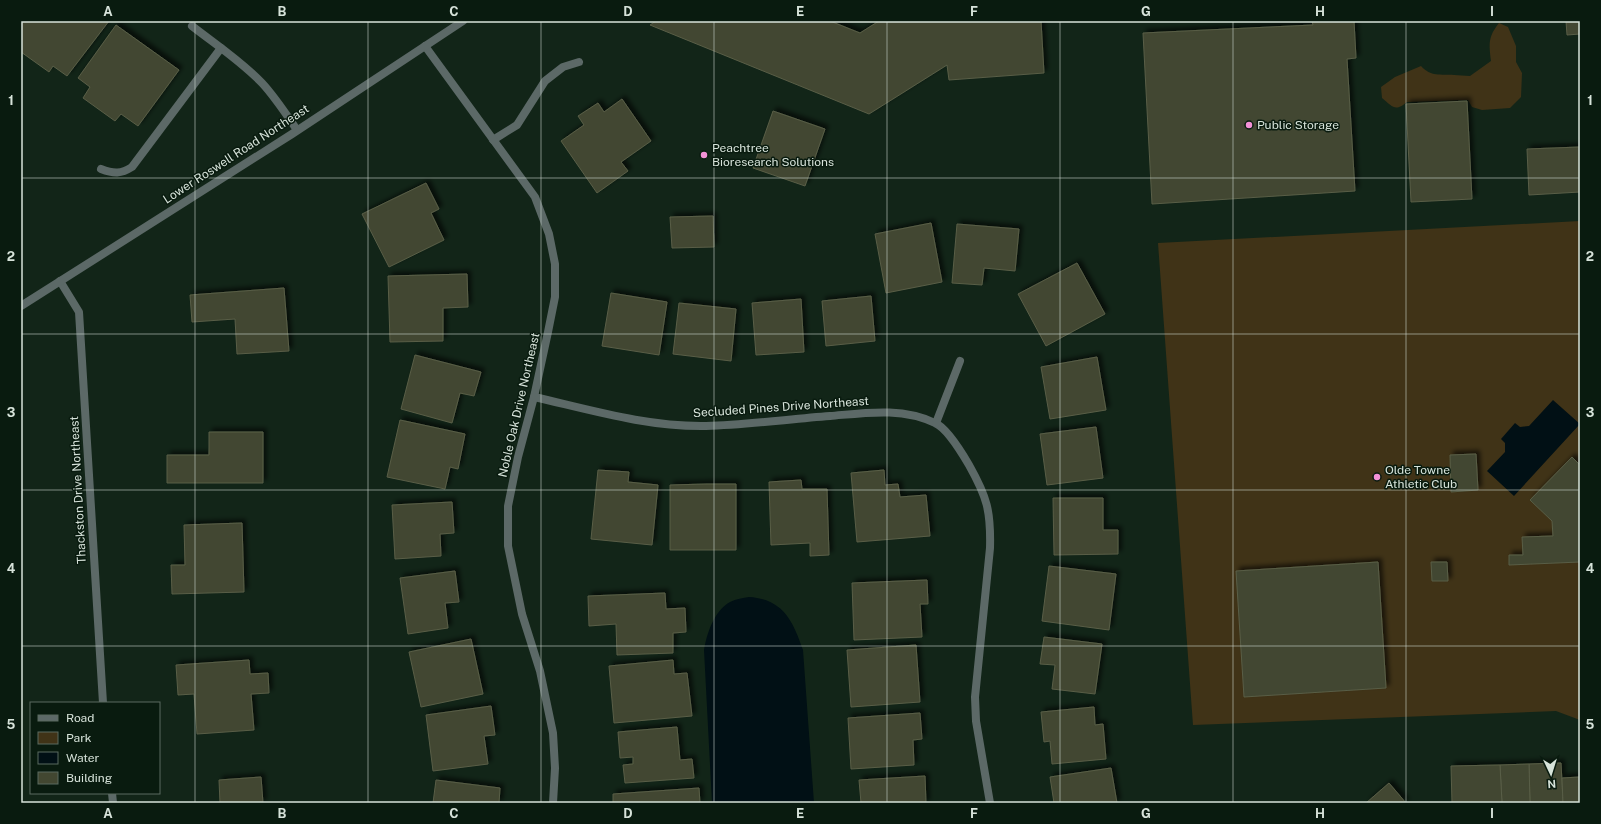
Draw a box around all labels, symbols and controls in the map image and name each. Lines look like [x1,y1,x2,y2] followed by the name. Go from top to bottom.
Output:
[103,4,113,19] text: A
[278,4,287,19] text: B
[449,4,459,19] text: C
[623,4,633,19] text: D
[796,4,804,19] text: E
[970,4,978,19] text: F
[1141,4,1151,19] text: G
[1315,4,1325,19] text: H
[1490,4,1494,19] text: I
[8,93,14,108] text: 1
[1587,93,1593,108] text: 1
[161,101,312,206] street label: Lower Roswell Road Northeast
[1257,118,1339,132] place label: Public Storage
[1244,120,1254,130] marker: Public Storage
[712,141,834,169] place label: Peachtree Bioresearch Solutions
[699,150,709,160] marker: Peachtree Bioresearch Solutions
[7,249,15,264] text: 2
[1586,249,1594,264] text: 2
[496,331,543,479] street label: Noble Oak Drive Northeast
[693,394,870,420] street label: Secluded Pines Drive Northeast
[7,405,16,420] text: 3
[1586,405,1595,420] text: 3
[67,415,89,564] street label: Thackston Drive Northeast
[1385,463,1457,491] place label: Olde Towne Athletic Club
[1372,472,1382,482] marker: Olde Towne Athletic Club
[7,561,16,576] text: 4
[1586,561,1595,576] text: 4
[30,702,160,794] legend
[66,711,94,725] text: Road
[7,717,16,732] text: 5
[1586,717,1595,732] text: 5
[66,731,92,745] text: Park
[66,751,100,765] text: Water
[1531,754,1571,794] north arrow
[66,771,112,785] text: Building
[1547,778,1556,790] text: N
[103,806,113,821] text: A
[278,806,287,821] text: B
[449,806,459,821] text: C
[623,806,633,821] text: D
[796,806,804,821] text: E
[970,806,978,821] text: F
[1141,806,1151,821] text: G
[1315,806,1325,821] text: H
[1490,806,1494,821] text: I

